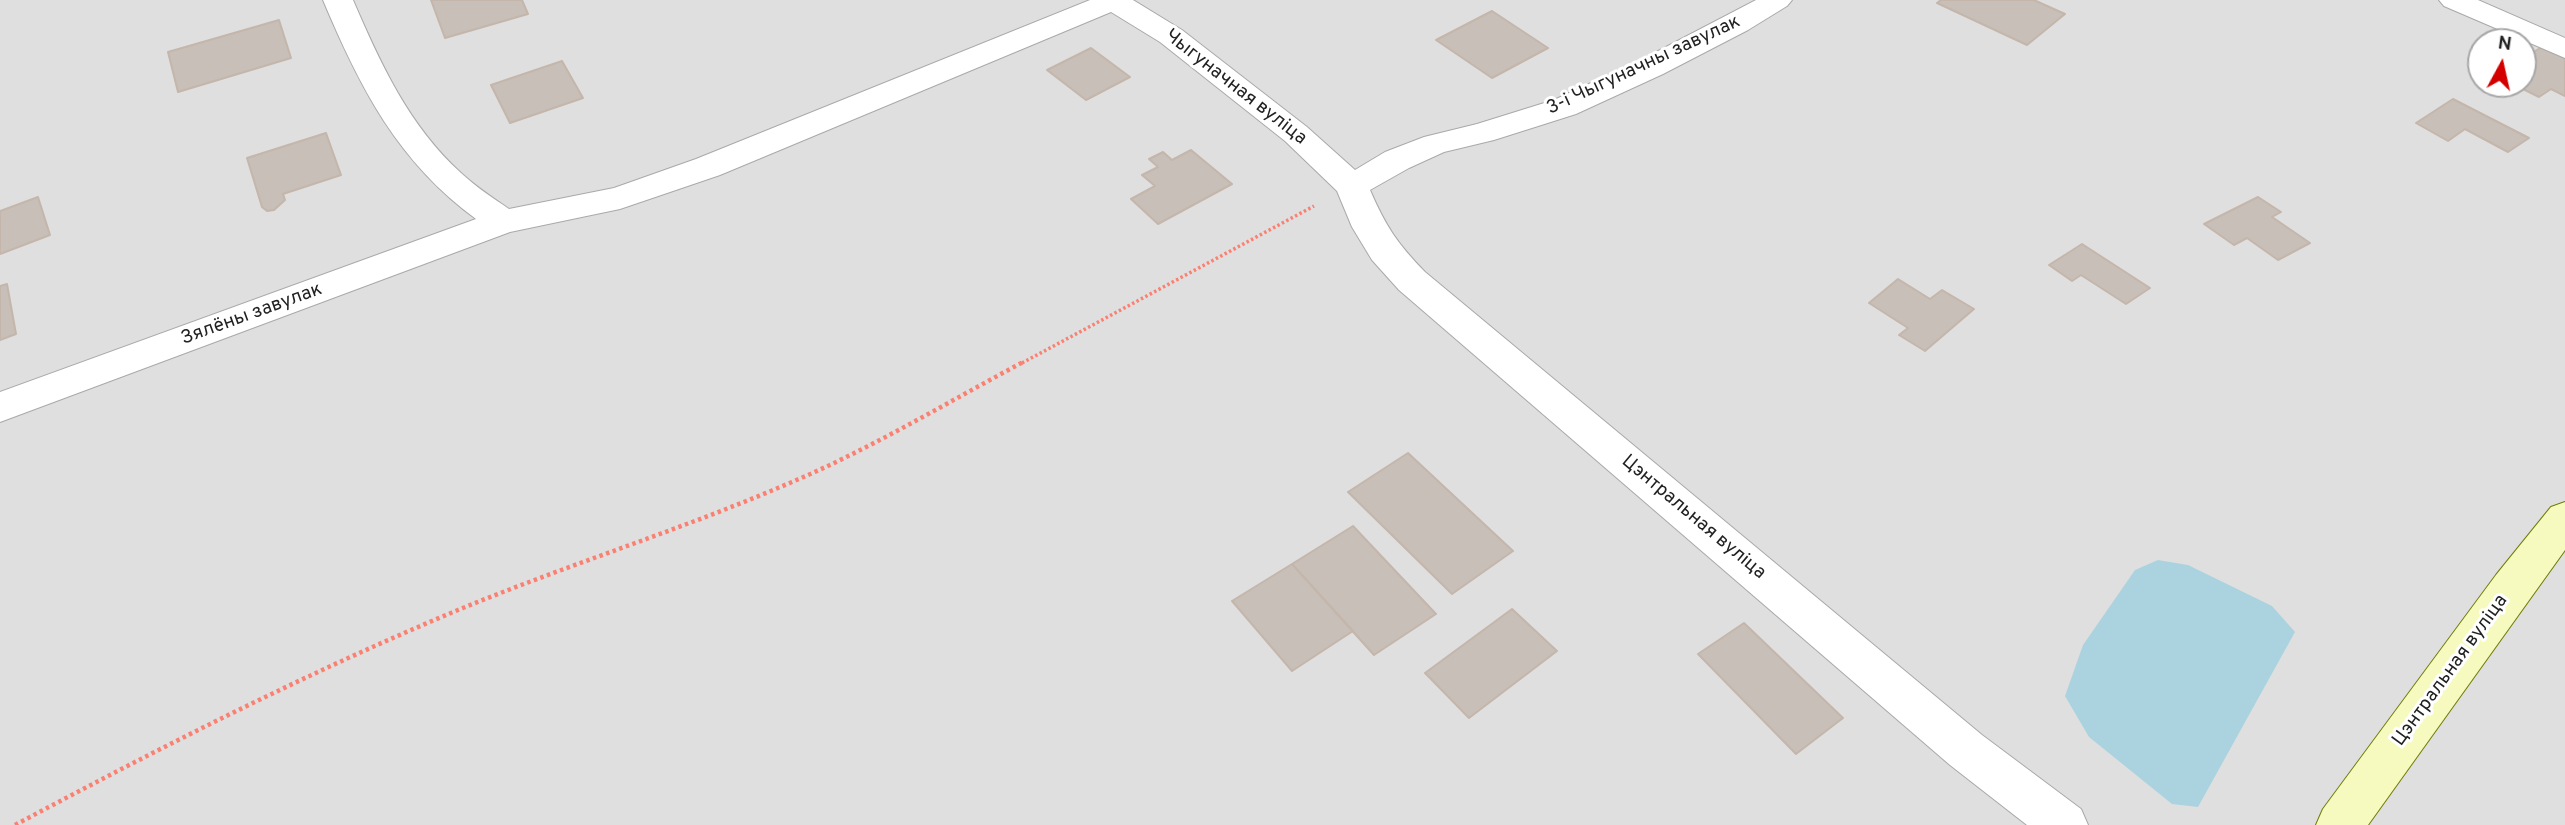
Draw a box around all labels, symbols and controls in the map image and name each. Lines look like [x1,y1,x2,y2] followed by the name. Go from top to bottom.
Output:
[1544,11,1744,121] street label: 3-і Чыгуначны завулак
[1159,25,1311,151] street label: Чыгуначная вуліца
[2467,28,2537,98] north arrow
[2496,31,2513,57] text: N
[178,279,326,351] street label: Зялёны завулак
[1616,451,1770,585] street label: Цэнтральная вуліца
[2388,591,2514,751] street label: Цэнтральная вуліца

